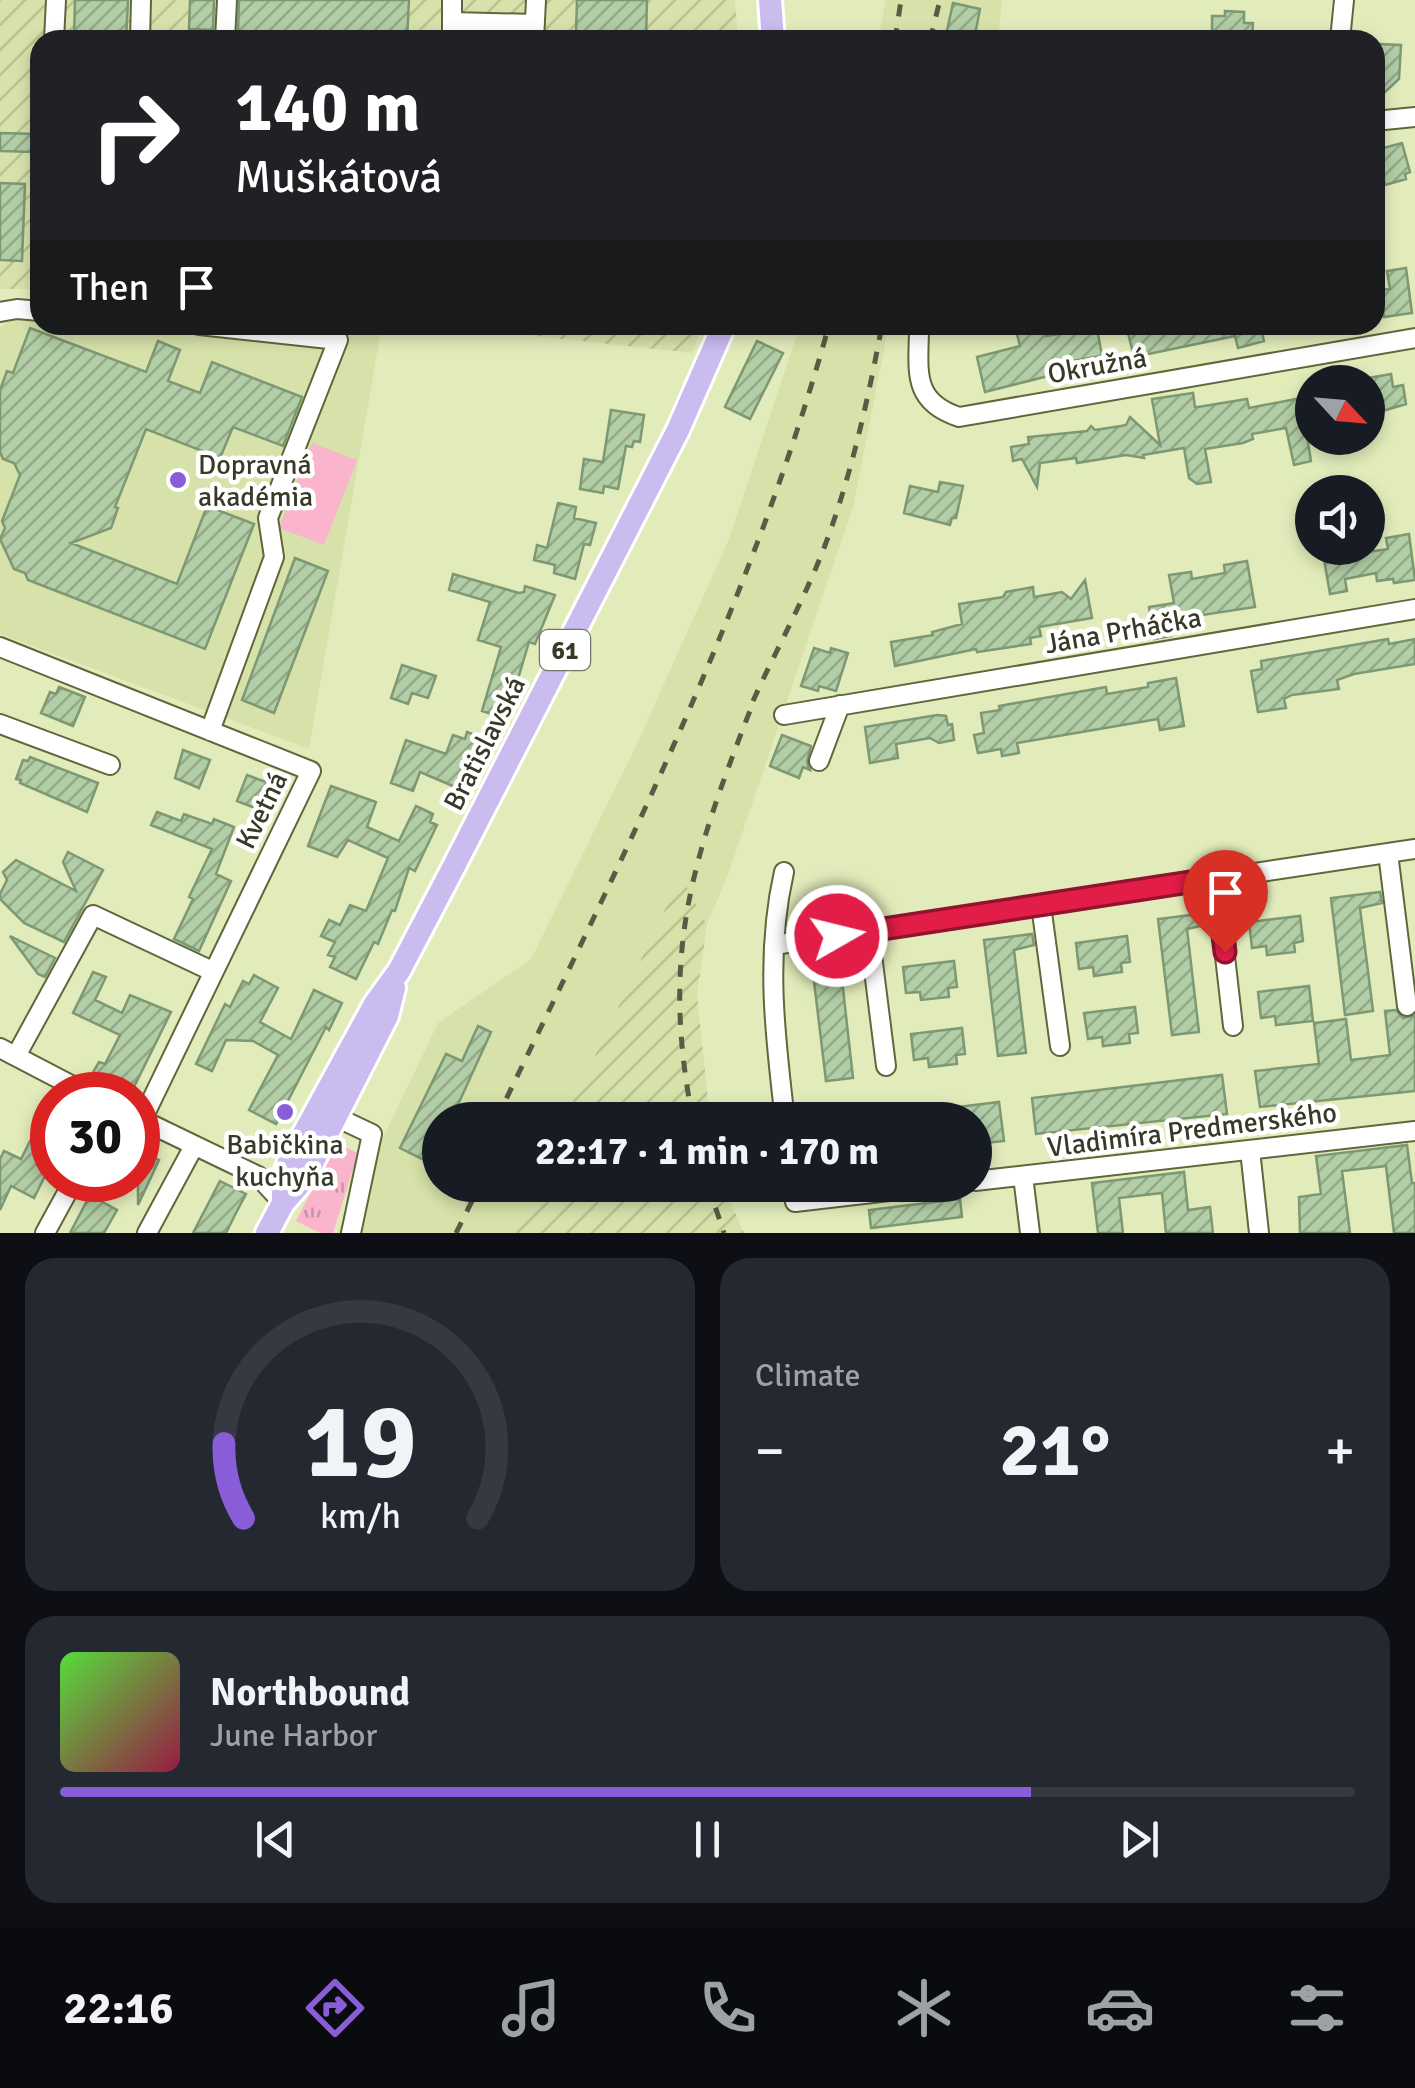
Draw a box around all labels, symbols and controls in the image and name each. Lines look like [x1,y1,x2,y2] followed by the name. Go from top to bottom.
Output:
[235,64,420,150] text: 140 m
[70,70,200,200] icon: right
[235,150,442,205] text: Muškátová
[169,260,224,315] icon: arrive
[70,264,149,311] text: Then
[1045,341,1149,391] street label: Okružná
[1295,365,1385,455] north arrow
[1295,365,1385,565] map controls
[198,448,313,514] place label: Dopravná akadémia
[167,469,189,491] marker: Dopravná akadémia
[1295,475,1385,565] button: sound
[1042,601,1204,661] street label: Jána Prháčka
[540,630,590,670] road number: 61
[437,671,533,816] street label: Bratislavská
[229,766,295,855] street label: Kvetná
[1183,850,1268,953] pin
[1198,865,1253,920] icon: arrive
[785,884,889,988] position arrow
[30,1072,160,1202] speed limit sign: 30
[1045,1095,1339,1165] street label: Vladimíra Predmerského
[274,1101,296,1123] marker: Babičkina kuchyňa
[226,1128,344,1194] place label: Babičkina kuchyňa
[535,1128,879,1175] text: 22:17 · 1 min · 170 m
[755,1356,861,1395] text: Climate
[304,1378,416,1506] text: 19
[1000,1404,1111,1497] text: 21°
[755,1417,785,1485] text: −
[1325,1417,1355,1485] text: +
[320,1494,400,1538] text: km/h
[210,1669,410,1716] text: Northbound
[210,1716,377,1755] text: June Harbor
[248,1812,303,1867] icon: previous
[680,1812,735,1867] icon: pause
[1112,1812,1167,1867] icon: next
[300,1973,370,2043] icon: directions
[496,1973,566,2043] icon: music
[693,1973,763,2043] icon: phone
[889,1973,959,2043] icon: climate
[1085,1973,1155,2043] icon: car
[1282,1973,1352,2043] icon: filters
[63,1981,174,2036] text: 22:16

